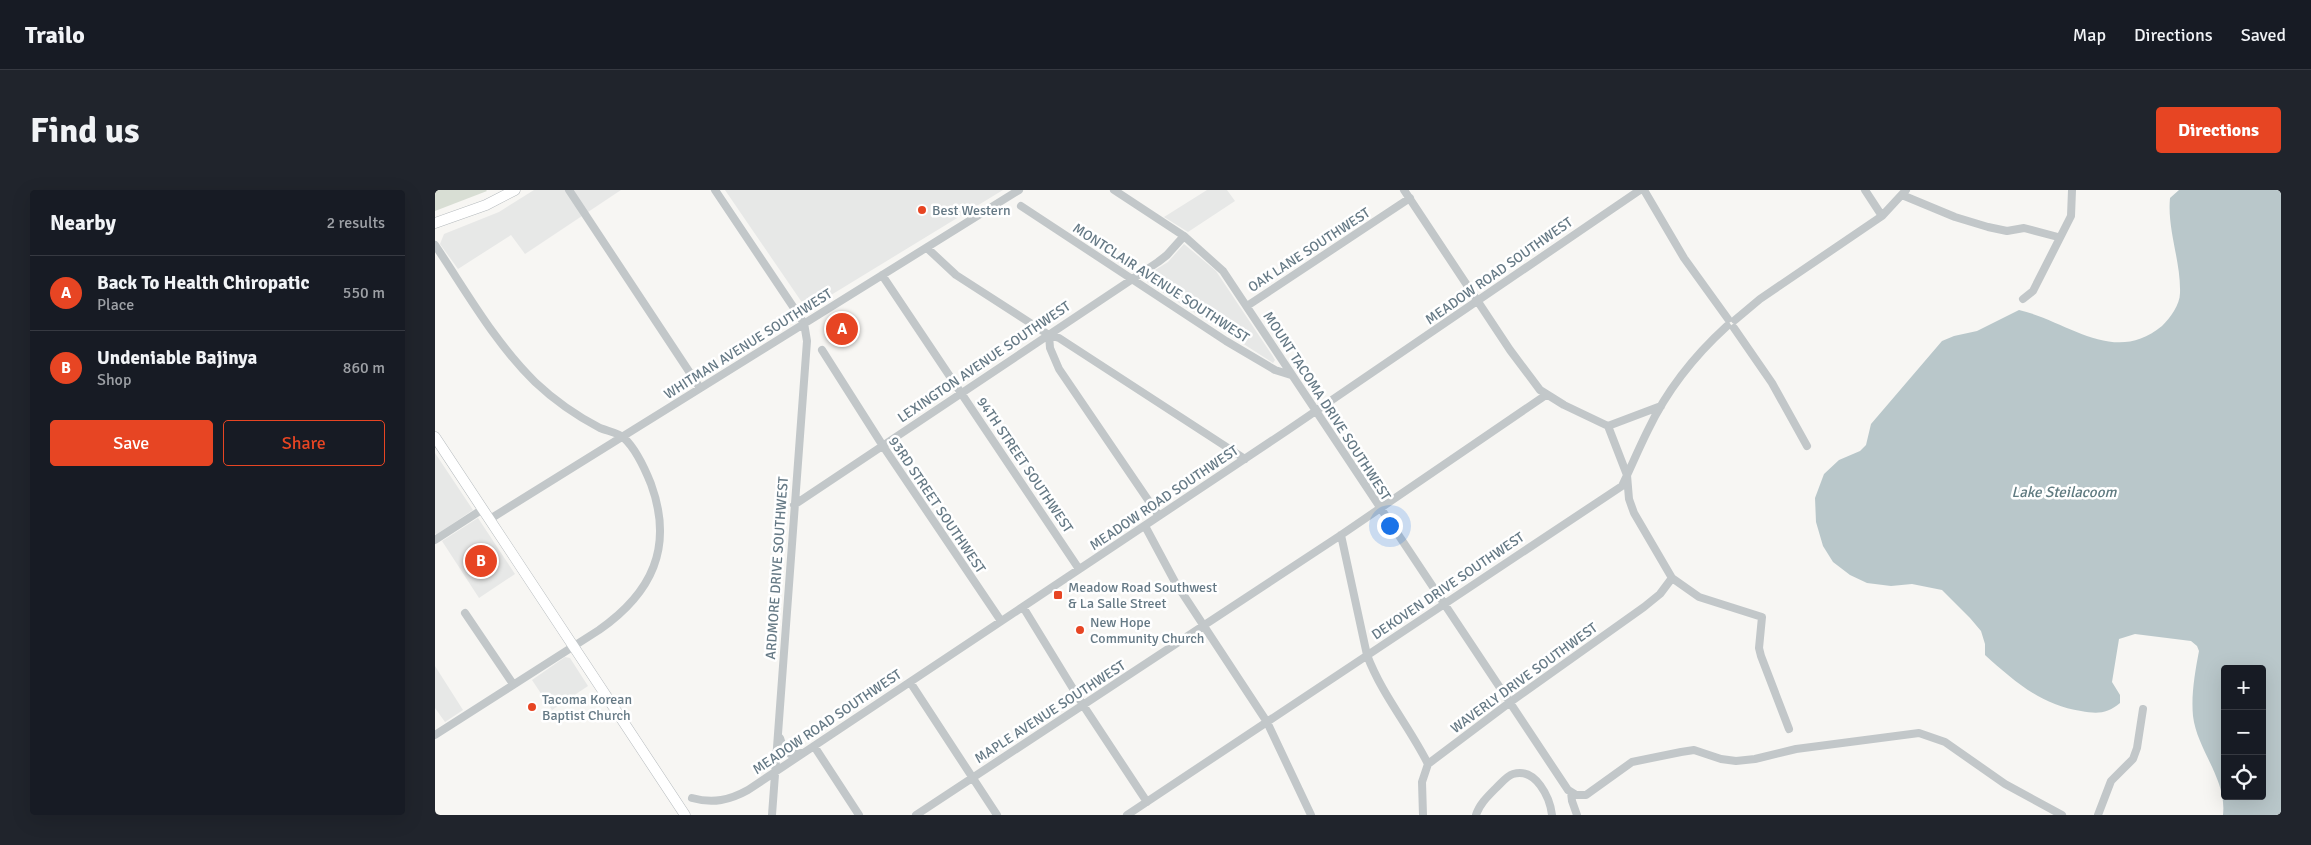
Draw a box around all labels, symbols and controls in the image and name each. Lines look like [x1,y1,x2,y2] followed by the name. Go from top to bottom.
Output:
[25,20,85,50] text: Trailo
[2073,24,2106,46] text: Map
[2134,24,2213,46] text: Directions
[2241,24,2286,46] text: Saved
[2156,107,2281,153] button: Directions
[30,109,140,152] text: Find us
[932,202,1011,219] place label: Best Western
[916,204,928,216] marker: Best Western
[1245,204,1373,296] street label: OAK LANE SOUTHWEST
[50,210,116,236] text: Nearby
[326,213,385,233] text: 2 results
[1422,214,1576,328] street label: MEADOW ROAD SOUTHWEST
[1070,220,1252,346] street label: MONTCLAIR AVENUE SOUTHWEST
[97,271,310,295] text: Back To Health Chiropatic
[61,283,71,303] text: A
[343,283,385,303] text: 550 m
[661,285,835,403] street label: WHITMAN AVENUE SOUTHWEST
[97,295,134,315] text: Place
[894,298,1074,426] street label: LEXINGTON AVENUE SOUTHWEST
[1260,308,1395,504] street label: MOUNT TACOMA DRIVE SOUTHWEST
[826,310,858,348] pin: A
[97,346,257,370] text: Undeniable Bajinya
[61,358,71,378] text: B
[343,358,385,378] text: 860 m
[97,370,131,390] text: Shop
[973,394,1077,536] street label: 94TH STREET SOUTHWEST
[50,420,213,466] button: Save
[223,420,385,466] button: Share
[885,434,989,577] street label: 93RD STREET SOUTHWEST
[1086,442,1242,554] street label: MEADOW ROAD SOUTHWEST
[762,476,792,660] street label: ARDMORE DRIVE SOUTHWEST
[2012,483,2117,501] water label: Lake Steilacoom
[1377,513,1403,539] your location
[1369,529,1528,643] street label: DEKOVEN DRIVE SOUTHWEST
[465,542,497,580] pin: B
[1068,579,1217,612] place label: Meadow Road Southwest & La Salle Street
[1052,589,1064,601] marker: Meadow Road Southwest & La Salle Street
[1090,614,1204,647] place label: New Hope Community Church
[1447,619,1601,737] street label: WAVERLY DRIVE SOUTHWEST
[1074,624,1086,636] marker: New Hope Community Church
[971,657,1129,767] street label: MAPLE AVENUE SOUTHWEST
[2221,665,2266,800] map controls
[2221,665,2266,710] button: +
[749,666,905,778] street label: MEADOW ROAD SOUTHWEST
[542,691,632,724] place label: Tacoma Korean Baptist Church
[526,701,538,713] marker: Tacoma Korean Baptist Church
[2221,710,2266,755] button: −
[2221,755,2266,800] button: locate

